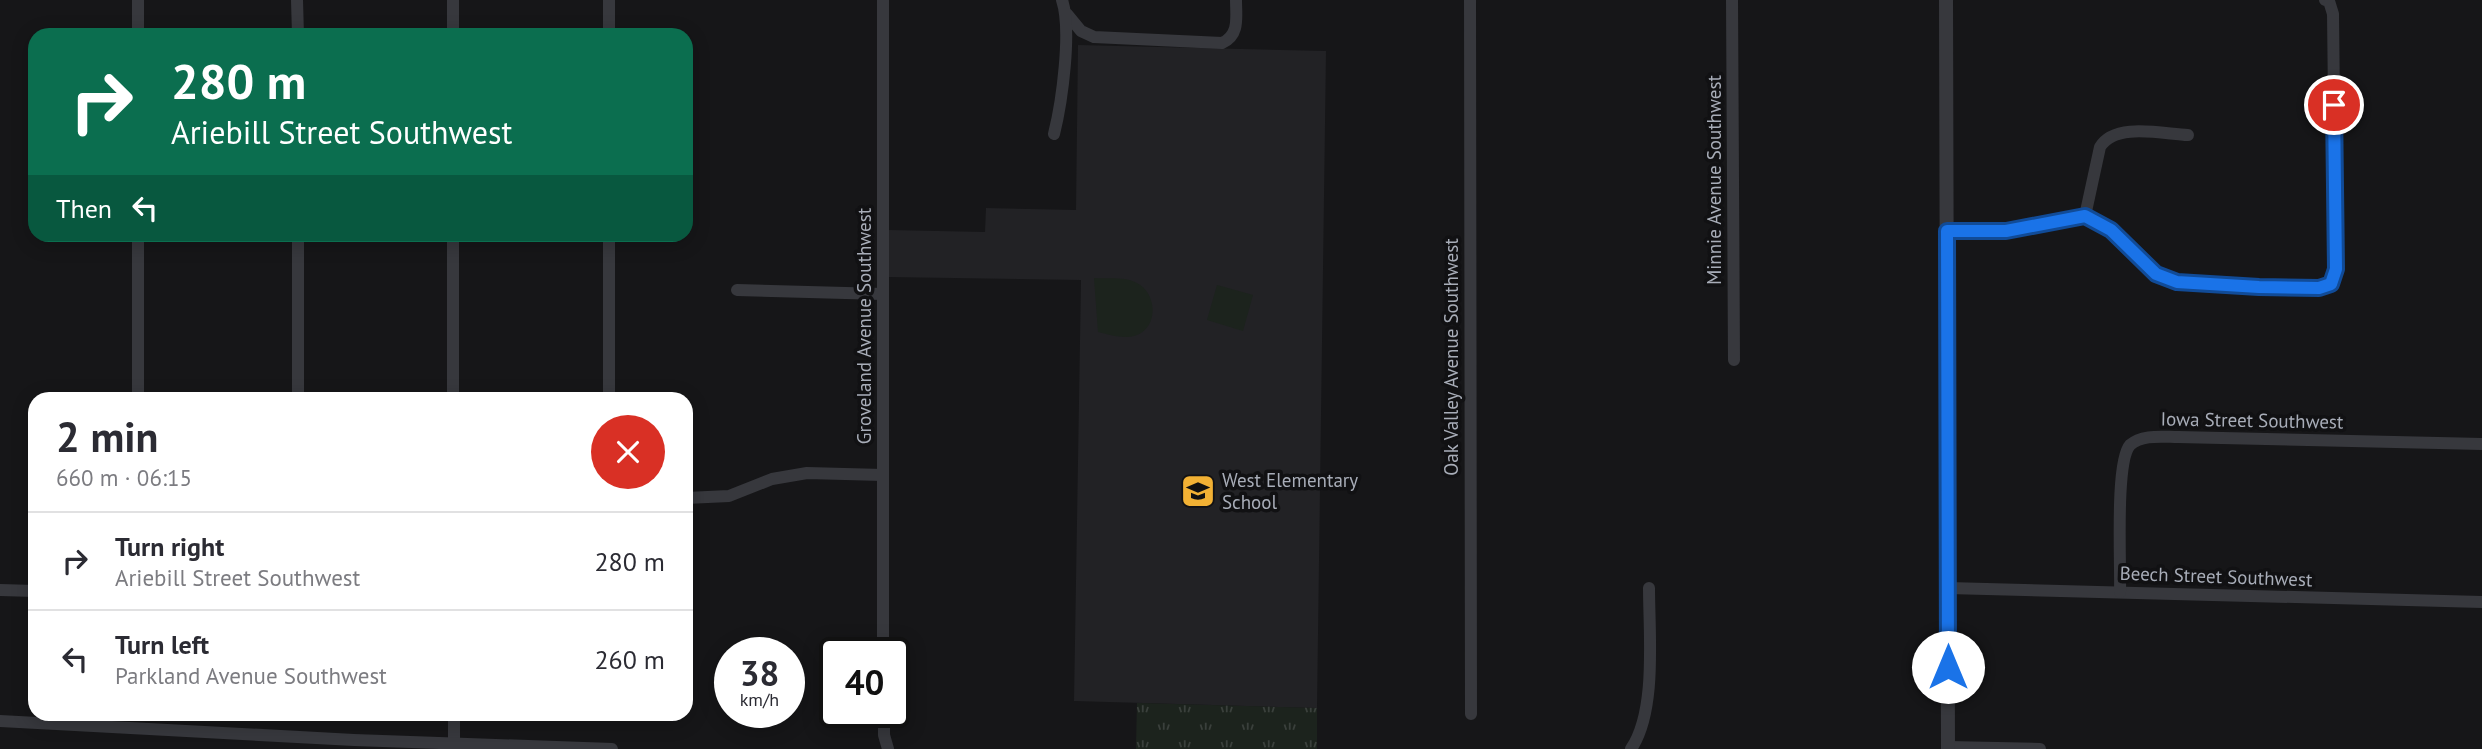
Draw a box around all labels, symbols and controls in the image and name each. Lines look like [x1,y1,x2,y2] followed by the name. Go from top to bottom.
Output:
[171,49,306,113] text: 280 m
[56,56,147,147] icon: right
[1702,75,1726,285] street label: Minnie Avenue Southwest
[2304,75,2364,135] pin
[2315,86,2353,124] icon: arrive
[171,111,512,153] text: Ariebill Street Southwest
[126,189,164,227] icon: left
[56,192,112,225] text: Then
[852,207,876,444] street label: Groveland Avenue Southwest
[1439,238,1463,476] street label: Oak Valley Avenue Southwest
[2160,406,2344,434] street label: Iowa Street Southwest
[56,409,158,464] text: 2 min
[591,415,665,489] button: close
[56,463,192,492] text: 660 m · 06:15
[1222,468,1358,514] place label: West Elementary School
[1179,472,1217,510] school or university icon: West Elementary School
[115,530,224,563] text: Turn right
[56,542,94,580] icon: right
[594,545,665,578] text: 280 m
[2119,561,2313,591] street label: Beech Street Southwest
[115,563,360,592] text: Ariebill Street Southwest
[115,628,209,661] text: Turn left
[1911,630,1985,704] position arrow
[819,637,910,728] speed limit sign: 40
[56,640,94,678] icon: left
[594,643,665,676] text: 260 m
[740,650,779,696] text: 38
[115,661,387,690] text: Parkland Avenue Southwest
[740,688,779,711] text: km/h

